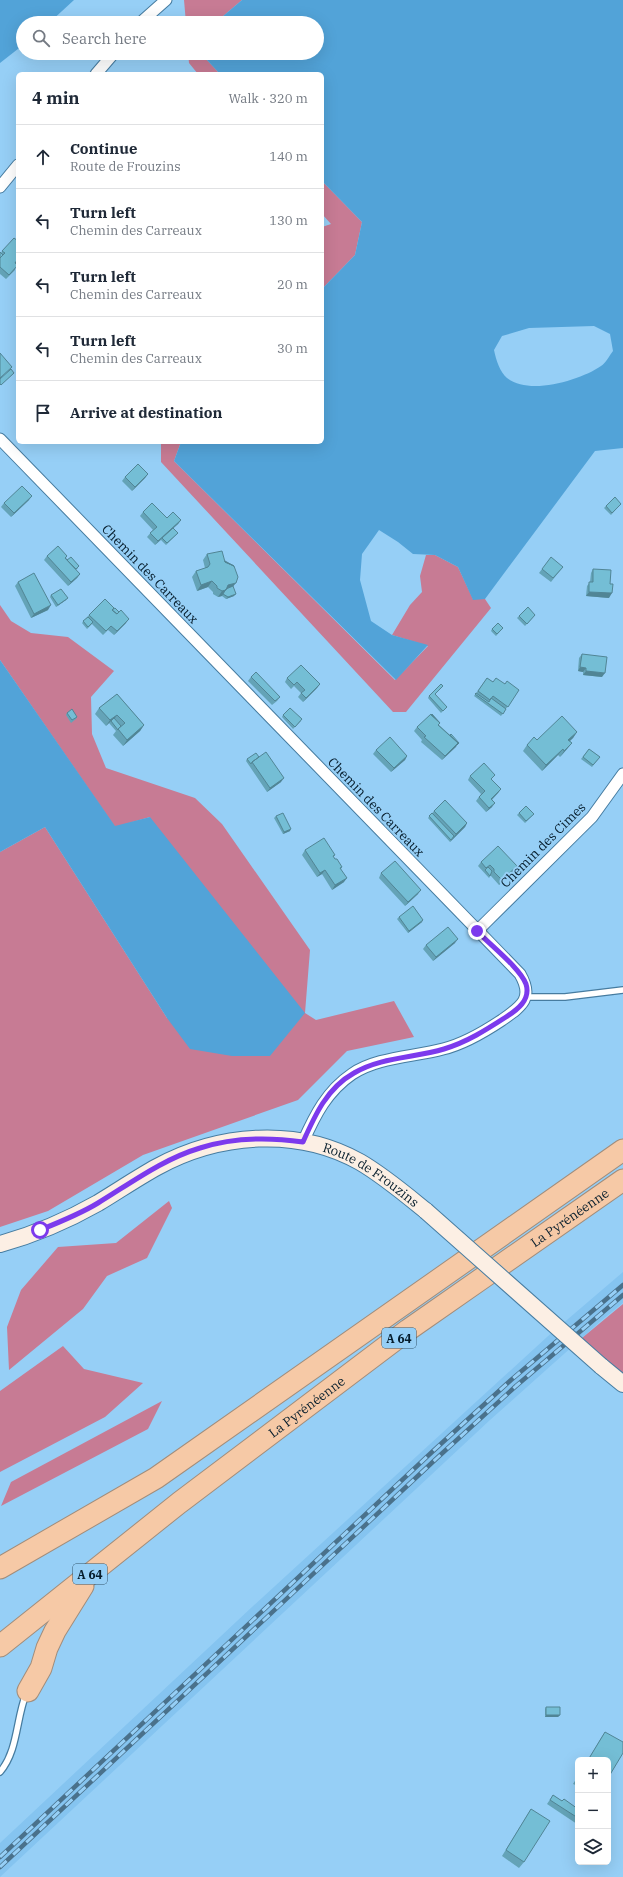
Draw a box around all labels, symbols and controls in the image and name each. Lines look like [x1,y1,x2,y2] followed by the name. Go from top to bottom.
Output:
[16,16,324,60] search box
[30,27,52,49] icon: search
[62,29,147,48] text: Search here
[32,87,80,109] text: 4 min
[229,90,308,107] text: Walk · 320 m
[70,139,137,158] text: Continue
[32,146,54,168] icon: ahead
[269,148,308,165] text: 140 m
[70,158,181,175] text: Route de Frouzins
[70,203,136,222] text: Turn left
[32,210,54,232] icon: left
[269,212,308,229] text: 130 m
[70,222,202,239] text: Chemin des Carreaux
[70,267,136,286] text: Turn left
[32,274,54,296] icon: left
[277,276,308,293] text: 20 m
[70,286,202,303] text: Chemin des Carreaux
[70,331,136,350] text: Turn left
[32,338,54,360] icon: left
[277,340,308,357] text: 30 m
[70,350,202,367] text: Chemin des Carreaux
[32,402,54,424] icon: arrive
[70,403,222,422] text: Arrive at destination
[98,521,202,627] street label: Chemin des Carreaux
[324,754,428,860] street label: Chemin des Carreaux
[497,799,589,891] street label: Chemin des Cimes
[468,922,486,940] route end
[321,1138,423,1211] street label: Route de Frouzins
[527,1184,612,1251] street label: La Pyrénéenne
[31,1221,49,1239] route start
[382,1328,416,1348] road number: A 64
[265,1372,348,1441] street label: La Pyrénéenne
[73,1564,107,1584] road number: A 64
[575,1757,611,1865] map controls
[575,1757,611,1793] button: +
[575,1793,611,1829] button: −
[575,1829,611,1865] button: layers

